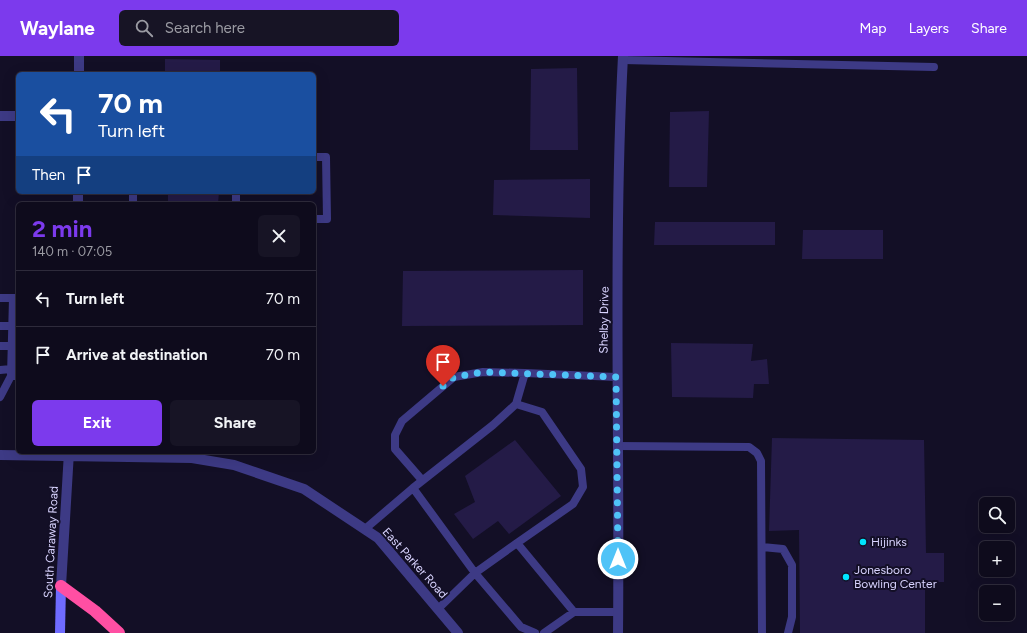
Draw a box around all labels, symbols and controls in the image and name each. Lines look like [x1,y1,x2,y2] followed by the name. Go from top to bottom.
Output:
[119,10,399,46] search box
[20,17,95,40] text: Waylane
[133,17,155,39] icon: search
[165,19,245,37] text: Search here
[859,20,887,37] text: Map
[909,20,949,37] text: Layers
[971,20,1007,37] text: Share
[98,86,163,120] text: 70 m
[32,88,84,140] icon: left
[98,120,165,142] text: Turn left
[73,164,95,186] icon: arrive
[32,166,65,184] text: Then
[32,214,92,243] text: 2 min
[258,215,300,257] button: close
[32,244,112,259] text: 140 m · 07:05
[596,286,612,354] street label: Shelby Drive
[32,288,54,310] icon: left
[66,290,124,308] text: Turn left
[266,290,300,308] text: 70 m
[32,344,54,366] icon: arrive
[426,345,460,386] pin
[66,346,207,364] text: Arrive at destination
[266,346,300,364] text: 70 m
[432,351,454,373] icon: arrive
[32,400,162,446] button: Exit
[170,400,300,446] button: Share
[41,486,61,598] street label: South Caraway Road
[979,497,1015,621] map controls
[979,497,1015,533] button: search
[380,525,450,601] street label: East Parker Road
[871,535,907,549] place label: Hijinks
[858,537,868,547] marker: Hijinks
[597,538,639,580] position arrow
[979,541,1015,577] button: +
[854,563,937,591] place label: Jonesboro Bowling Center
[841,572,851,582] marker: Jonesboro Bowling Center
[979,585,1015,621] button: −

